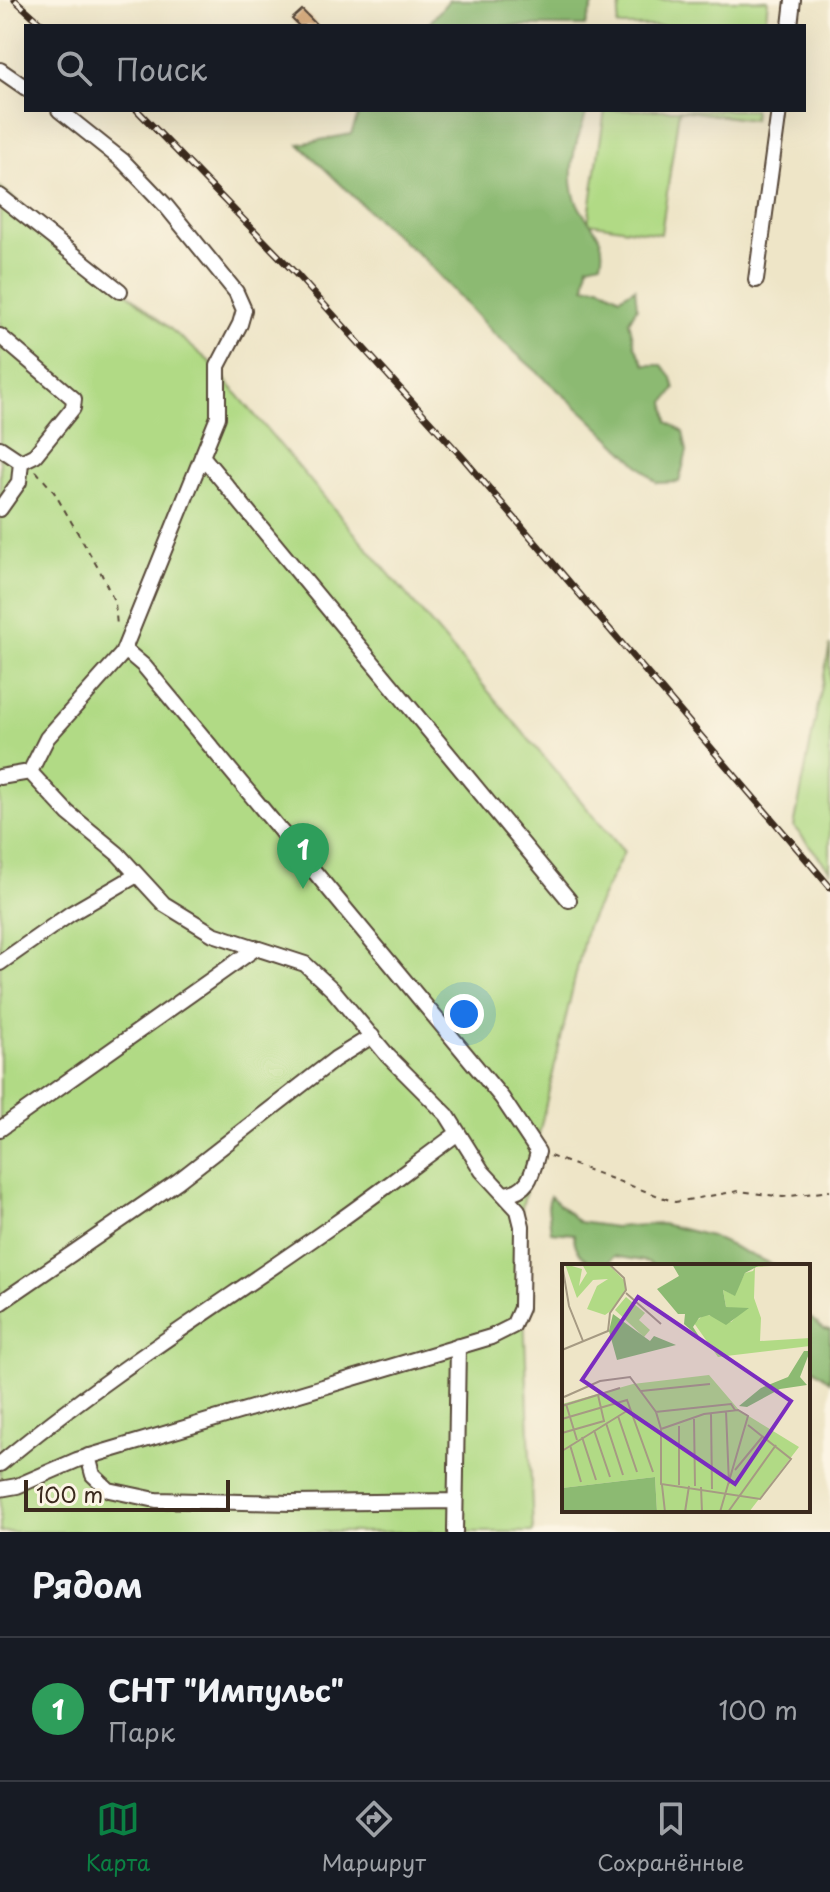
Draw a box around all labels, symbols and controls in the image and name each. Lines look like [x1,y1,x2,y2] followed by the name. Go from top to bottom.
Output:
[24,24,806,112] search box
[52,46,96,90] icon: search
[116,46,207,91] text: Поиск
[277,823,329,889] pin: 1
[444,994,484,1034] your location
[562,1264,810,1512] inset map
[24,1476,230,1512] scale bar
[36,1477,103,1510] text: 100 m
[32,1558,143,1610] text: Рядом
[108,1667,344,1712] text: СНТ "Импульс"
[52,1690,64,1729] text: 1
[718,1690,798,1729] text: 100 m
[108,1712,175,1751] text: Парк
[86,1797,150,1878] tab: Карта
[322,1797,426,1878] tab: Маршрут
[597,1797,744,1878] tab: Сохранённые

